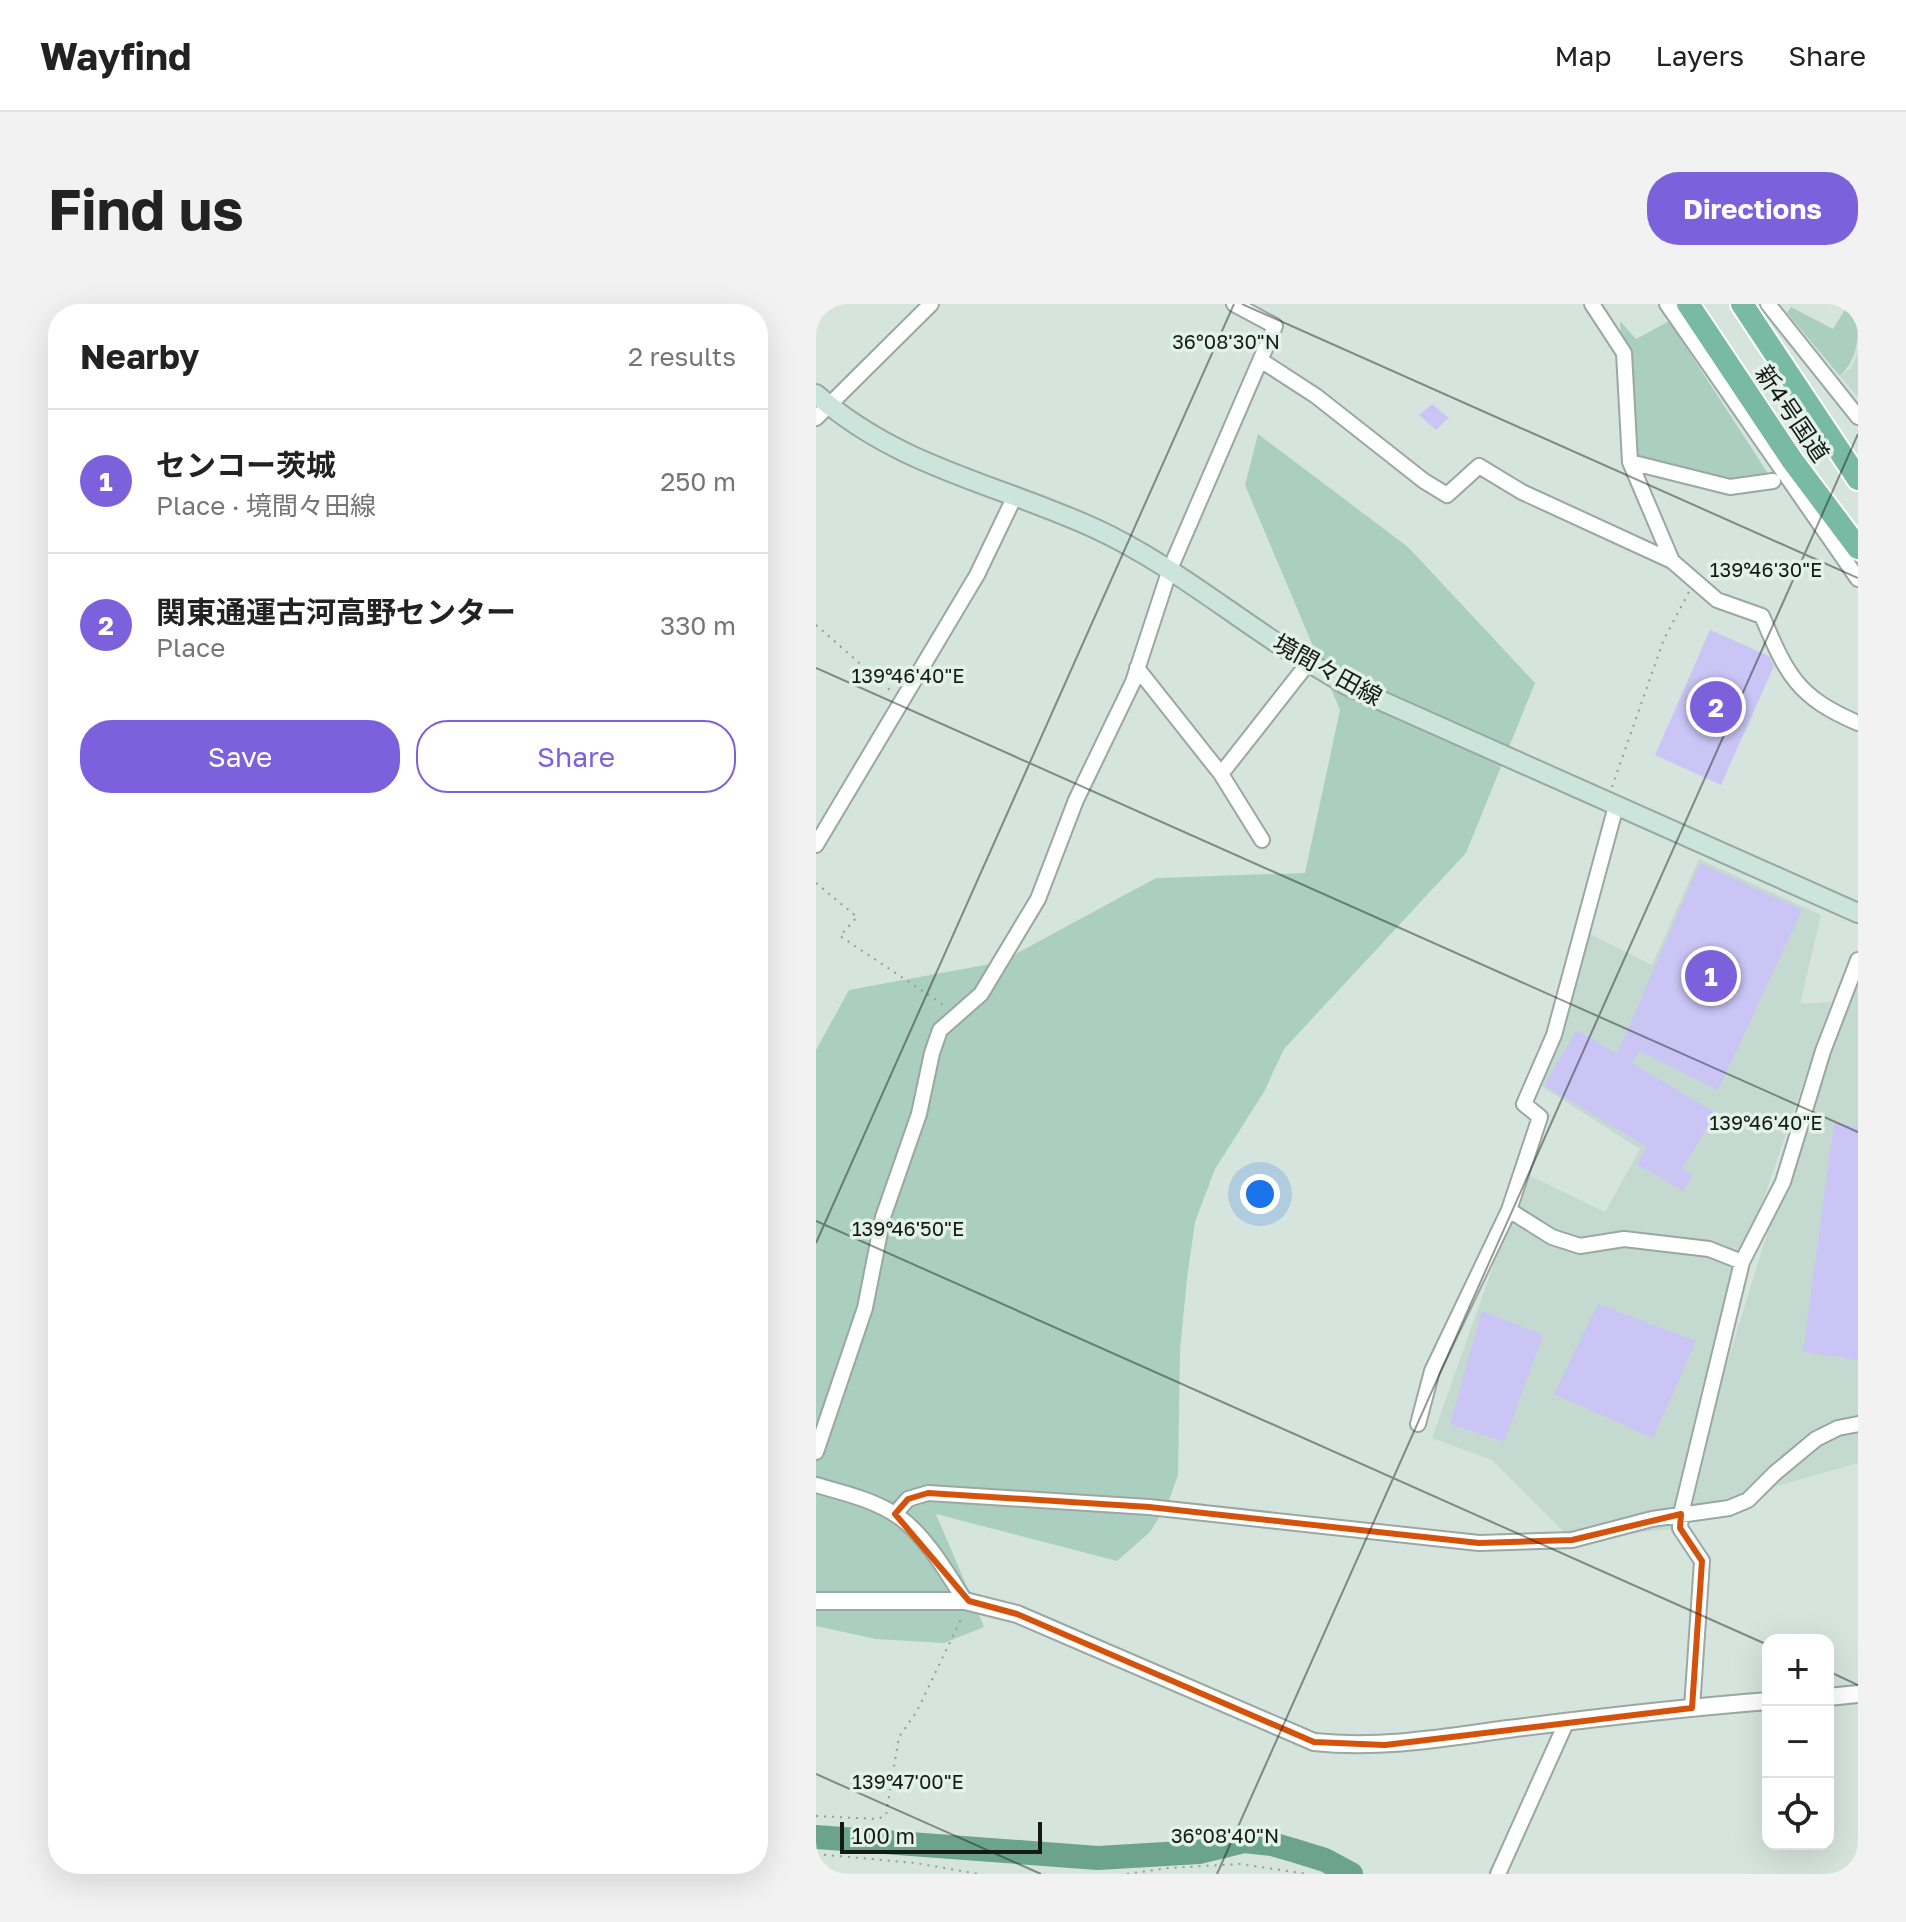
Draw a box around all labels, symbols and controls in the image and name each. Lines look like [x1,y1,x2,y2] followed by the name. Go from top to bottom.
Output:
[40,33,191,78] text: Wayfind
[1554,39,1612,72] text: Map
[1656,39,1744,72] text: Layers
[1788,39,1866,72] text: Share
[1647,172,1858,245] button: Directions
[48,175,244,242] text: Find us
[1172,329,1280,353] text: 36°08'30"N
[80,336,200,376] text: Nearby
[628,341,736,372] text: 2 results
[1750,359,1836,467] street label: 新4号国道
[156,447,336,483] text: センコー茨城
[99,466,113,497] text: 1
[660,466,736,497] text: 250 m
[156,490,376,521] text: Place · 境間々田線
[1710,557,1822,581] text: 139°46'30"E
[156,594,516,630] text: 関東通運古河高野センター
[98,610,114,641] text: 2
[660,610,736,641] text: 330 m
[1268,627,1388,711] street label: 境間々田線
[156,632,225,663] text: Place
[852,663,964,687] text: 139°46'40"E
[1690,677,1742,737] pin: 2
[80,720,400,793] button: Save
[416,720,736,793] button: Share
[1685,946,1737,1006] pin: 1
[1710,1110,1822,1134] text: 139°46'40"E
[1240,1174,1280,1214] your location
[852,1216,964,1240] text: 139°46'50"E
[1762,1634,1834,1850] map controls
[1762,1634,1834,1706] button: +
[1762,1706,1834,1778] button: −
[852,1769,964,1793] text: 139°47'00"E
[1762,1778,1834,1850] button: locate
[840,1818,1042,1854] scale bar
[852,1822,915,1849] text: 100 m
[1171,1823,1279,1847] text: 36°08'40"N

